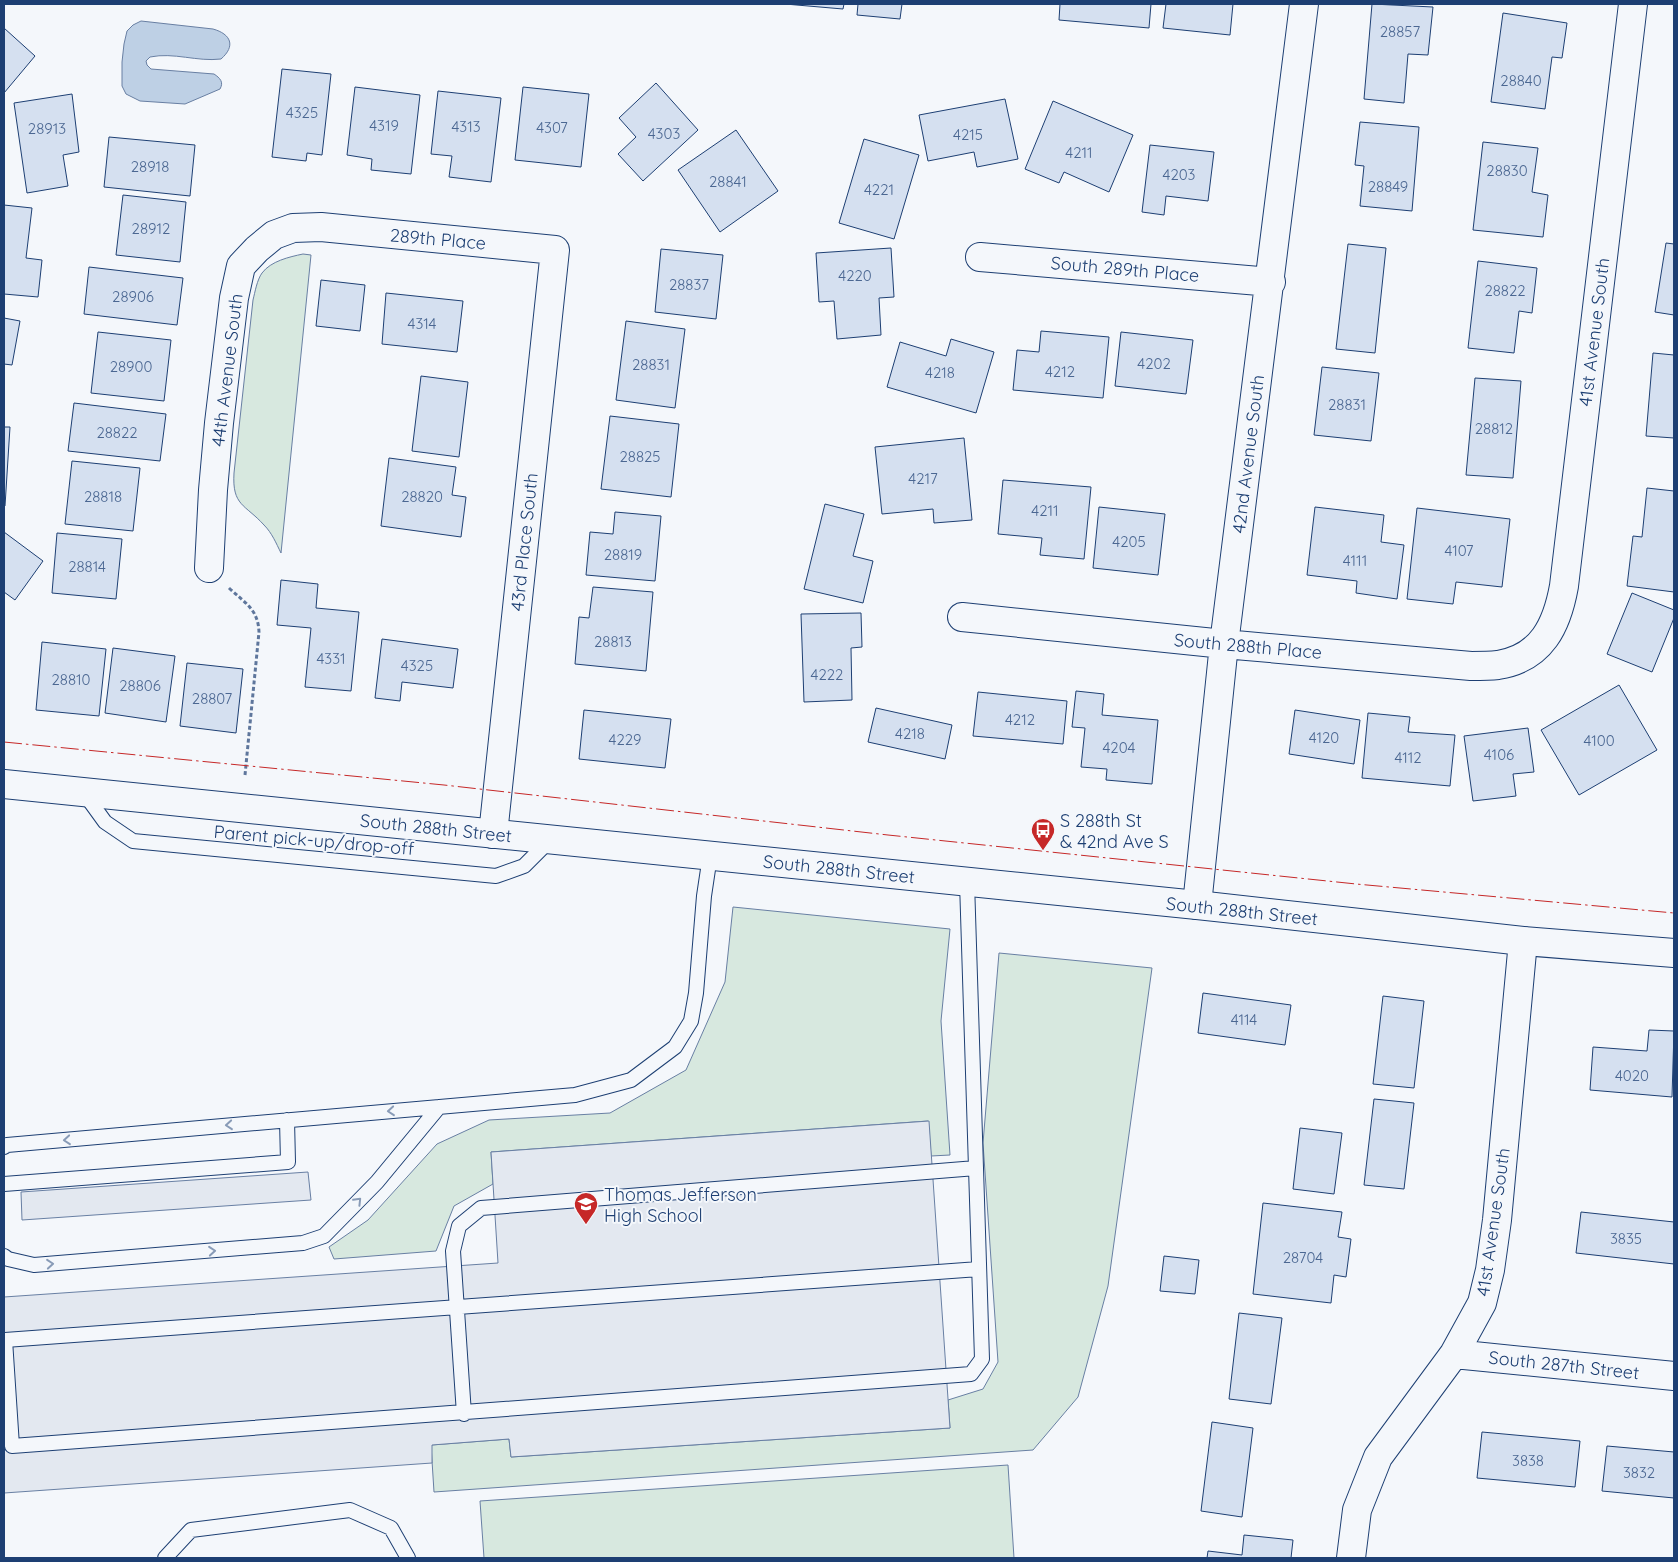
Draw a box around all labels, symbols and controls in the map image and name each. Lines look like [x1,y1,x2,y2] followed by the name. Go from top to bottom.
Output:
[1380,22,1420,41] house number: 28857
[1500,71,1542,90] house number: 28840
[286,103,318,122] house number: 4325
[369,116,399,135] house number: 4319
[451,117,481,136] house number: 4313
[536,118,568,137] house number: 4307
[28,119,66,138] house number: 28913
[648,124,680,143] house number: 4303
[953,125,983,144] house number: 4215
[1065,143,1093,162] house number: 4211
[131,157,169,176] house number: 28918
[1486,161,1528,180] house number: 28830
[1162,165,1196,184] house number: 4203
[709,172,747,191] house number: 28841
[1368,177,1408,196] house number: 28849
[864,180,894,199] house number: 4221
[132,219,170,238] house number: 28912
[389,223,487,255] street label: 289th Place
[1050,251,1200,287] street label: South 289th Place
[1573,256,1615,408] street label: 41st Avenue South
[838,266,872,285] house number: 4220
[669,275,709,294] house number: 28837
[1484,281,1526,300] house number: 28822
[112,287,154,306] house number: 28906
[206,292,248,448] street label: 44th Avenue South
[408,314,437,333] house number: 4314
[1137,354,1171,373] house number: 4202
[632,355,670,374] house number: 28831
[110,357,152,376] house number: 28900
[1045,362,1075,381] house number: 4212
[925,363,955,382] house number: 4218
[1227,373,1269,535] street label: 42nd Avenue South
[1328,395,1366,414] house number: 28831
[1475,419,1513,438] house number: 28812
[96,423,138,442] house number: 28822
[620,447,661,466] house number: 28825
[908,469,938,488] house number: 4217
[505,472,543,612] street label: 43rd Place South
[84,487,122,506] house number: 28818
[401,487,443,506] house number: 28820
[1031,501,1059,520] house number: 4211
[1112,532,1146,551] house number: 4205
[1444,541,1474,560] house number: 4107
[604,545,642,564] house number: 28819
[1343,551,1367,570] house number: 4111
[68,557,106,576] house number: 28814
[1173,628,1323,664] street label: South 288th Place
[594,632,632,651] house number: 28813
[316,649,346,668] house number: 4331
[401,656,433,675] house number: 4325
[811,665,843,684] house number: 4222
[52,670,91,689] house number: 28810
[119,676,161,695] house number: 28806
[192,689,232,708] house number: 28807
[1005,710,1035,729] house number: 4212
[895,724,925,743] house number: 4218
[1309,728,1339,747] house number: 4120
[609,730,641,749] house number: 4229
[1583,731,1615,750] house number: 4100
[1102,738,1136,757] house number: 4204
[1484,745,1514,764] house number: 4106
[1394,748,1422,767] house number: 4112
[359,809,513,847] street label: South 288th Street
[1060,809,1169,853] place label: S 288th St & 42nd Ave S
[1030,817,1056,851] bus stop icon: S 288th St & 42nd Ave S
[213,820,415,860] street label: Parent pick-up/drop-off
[762,850,916,888] street label: South 288th Street
[1165,892,1319,930] street label: South 288th Street
[1231,1010,1257,1029] house number: 4114
[1615,1066,1649,1085] house number: 4020
[387,1105,395,1116] one-way arrow
[225,1119,233,1130] one-way arrow
[63,1134,71,1145] one-way arrow
[1471,1146,1515,1298] street label: 41st Avenue South
[604,1183,757,1227] place label: Thomas Jefferson High School
[573,1191,599,1225] school or university icon: Thomas Jefferson High School
[353,1197,362,1206] one-way arrow
[1610,1229,1642,1248] house number: 3835
[209,1245,217,1256] one-way arrow
[1283,1248,1323,1267] house number: 28704
[47,1259,55,1270] one-way arrow
[1488,1346,1640,1384] street label: South 287th Street
[1512,1451,1544,1470] house number: 3838
[1623,1463,1655,1482] house number: 3832

